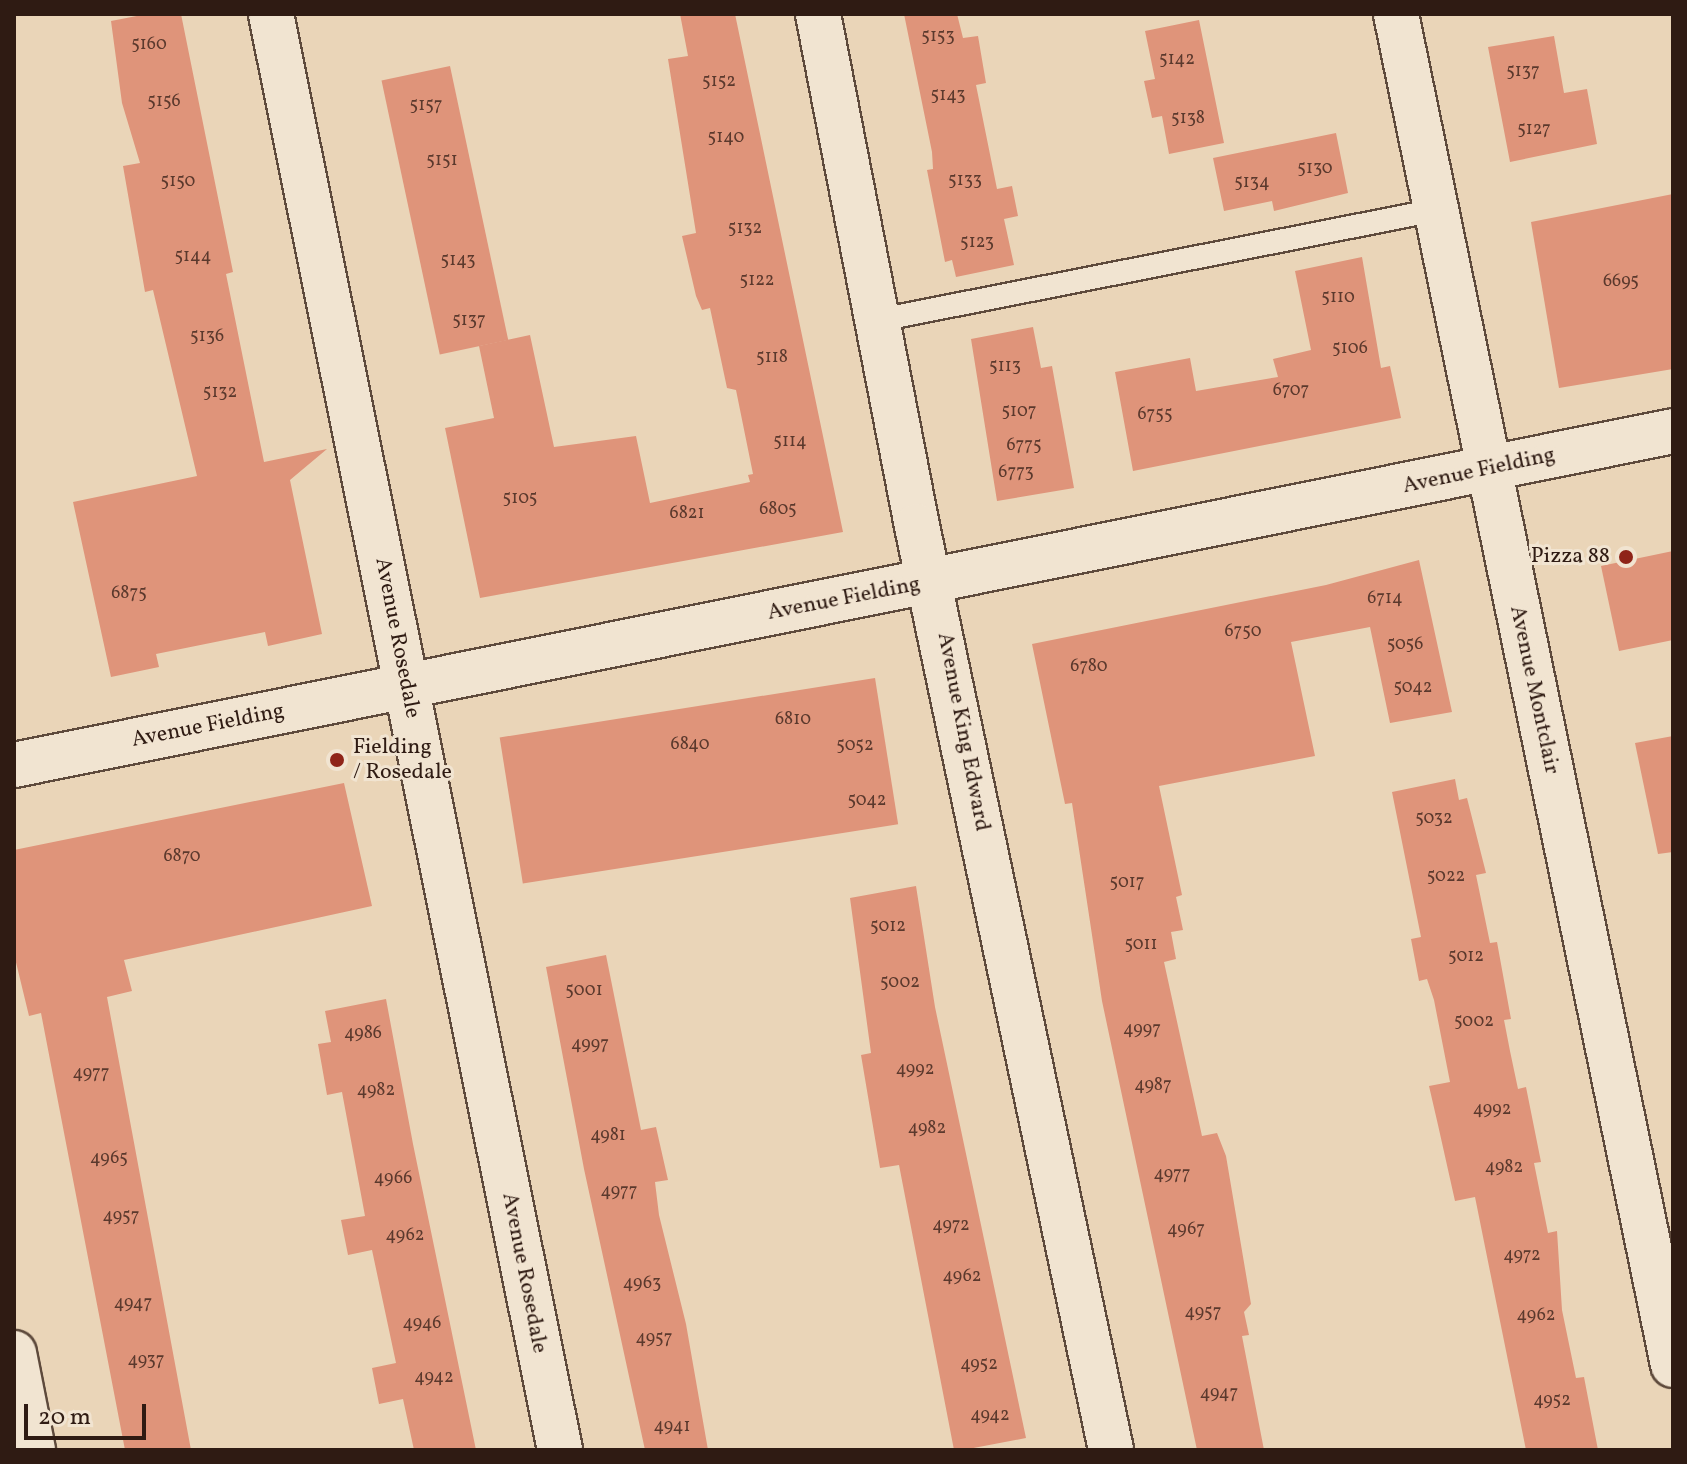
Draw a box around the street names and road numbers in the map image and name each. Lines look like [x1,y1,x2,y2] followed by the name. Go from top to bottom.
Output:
[1400,442,1558,500] street label: Avenue Fielding
[369,556,425,720] street label: Avenue Rosedale
[765,571,923,627] street label: Avenue Fielding
[1503,603,1565,777] street label: Avenue Montclair
[931,630,995,834] street label: Avenue King Edward
[129,698,287,754] street label: Avenue Fielding
[496,1191,552,1355] street label: Avenue Rosedale

